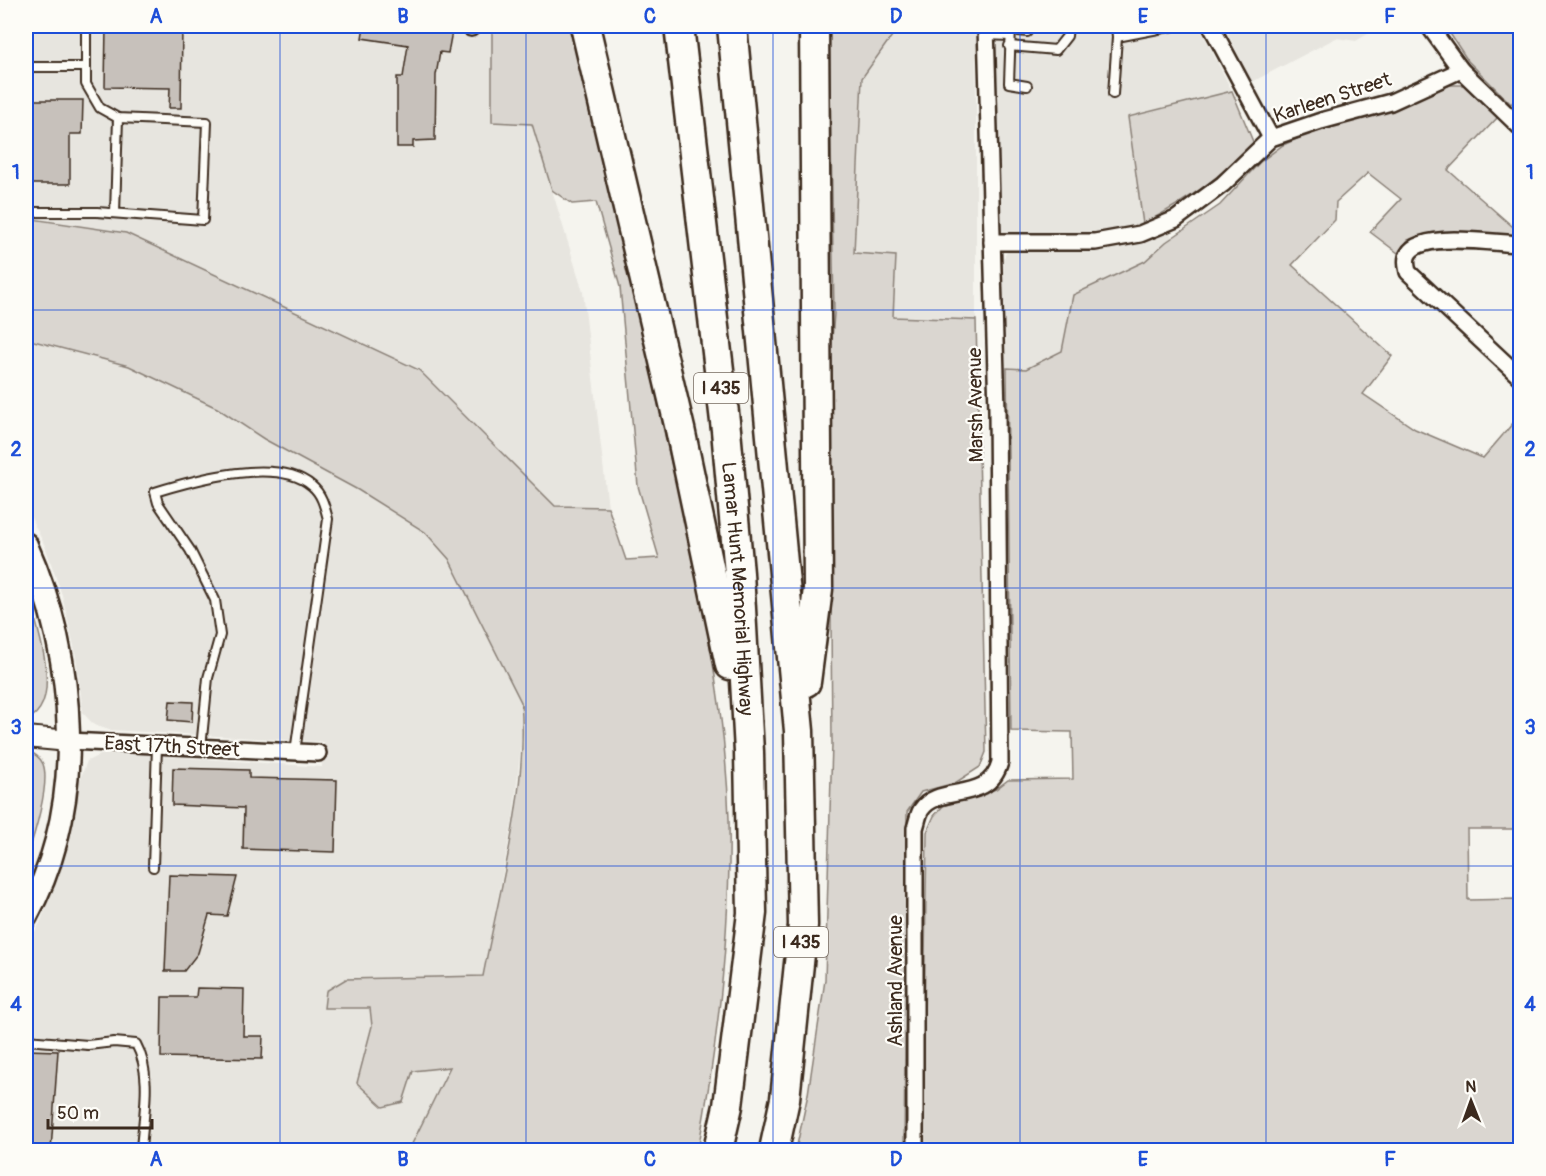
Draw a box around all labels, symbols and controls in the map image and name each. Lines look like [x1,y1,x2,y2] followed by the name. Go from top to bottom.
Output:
[150,4,163,29] text: A
[397,4,409,29] text: B
[644,4,656,29] text: C
[890,4,903,29] text: D
[1138,4,1149,29] text: E
[1384,4,1396,29] text: F
[1270,66,1395,128] street label: Karleen Street
[12,160,20,185] text: 1
[1526,160,1534,185] text: 1
[962,347,989,463] street label: Marsh Avenue
[694,373,748,403] road number: I 435
[10,437,22,462] text: 2
[1524,437,1536,462] text: 2
[716,461,759,717] street label: Lamar Hunt Memorial Highway
[10,715,22,740] text: 3
[1524,715,1536,740] text: 3
[104,730,241,763] street label: East 17th Street
[883,915,908,1047] street label: Ashland Avenue
[774,927,828,957] road number: I 435
[10,992,22,1017] text: 4
[1524,992,1536,1017] text: 4
[1441,1071,1501,1131] north arrow
[1465,1077,1477,1097] text: N
[48,1092,152,1130] scale bar
[57,1102,99,1125] text: 50 m
[150,1147,163,1172] text: A
[397,1147,409,1172] text: B
[644,1147,656,1172] text: C
[890,1147,903,1172] text: D
[1138,1147,1149,1172] text: E
[1384,1147,1396,1172] text: F

